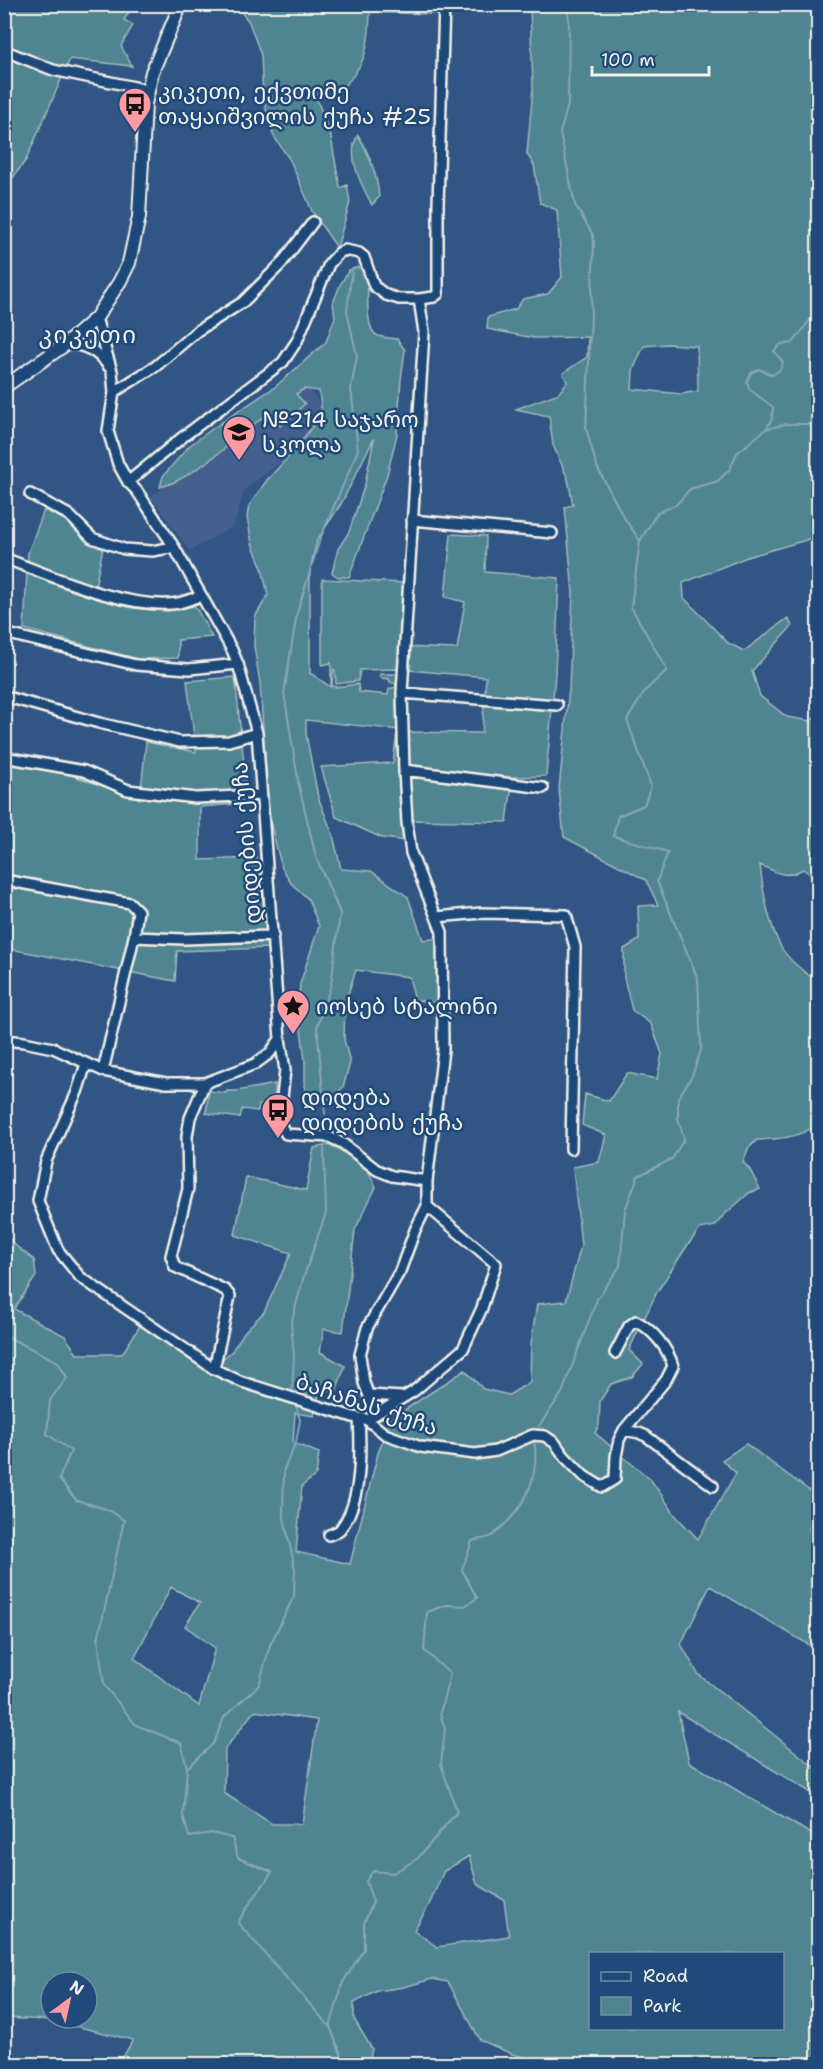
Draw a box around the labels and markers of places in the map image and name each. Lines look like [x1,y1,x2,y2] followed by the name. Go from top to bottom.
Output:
[158,77,431,131] place label: კიკეთი, ექვთიმე თაყაიშვილის ქუჩა #25
[117,86,153,133] bus stop icon: კიკეთი, ექვთიმე თაყაიშვილის ქუჩა #25
[262,405,419,459] place label: №214 საჯარო სკოლა
[221,414,257,461] school or university icon: №214 საჯარო სკოლა
[275,988,311,1035] place icon: იოსებ სტალინი
[316,992,498,1021] place label: იოსებ სტალინი
[301,1083,463,1137] place label: დიდება დიდების ქუჩა
[260,1092,296,1139] bus stop icon: დიდება დიდების ქუჩა

